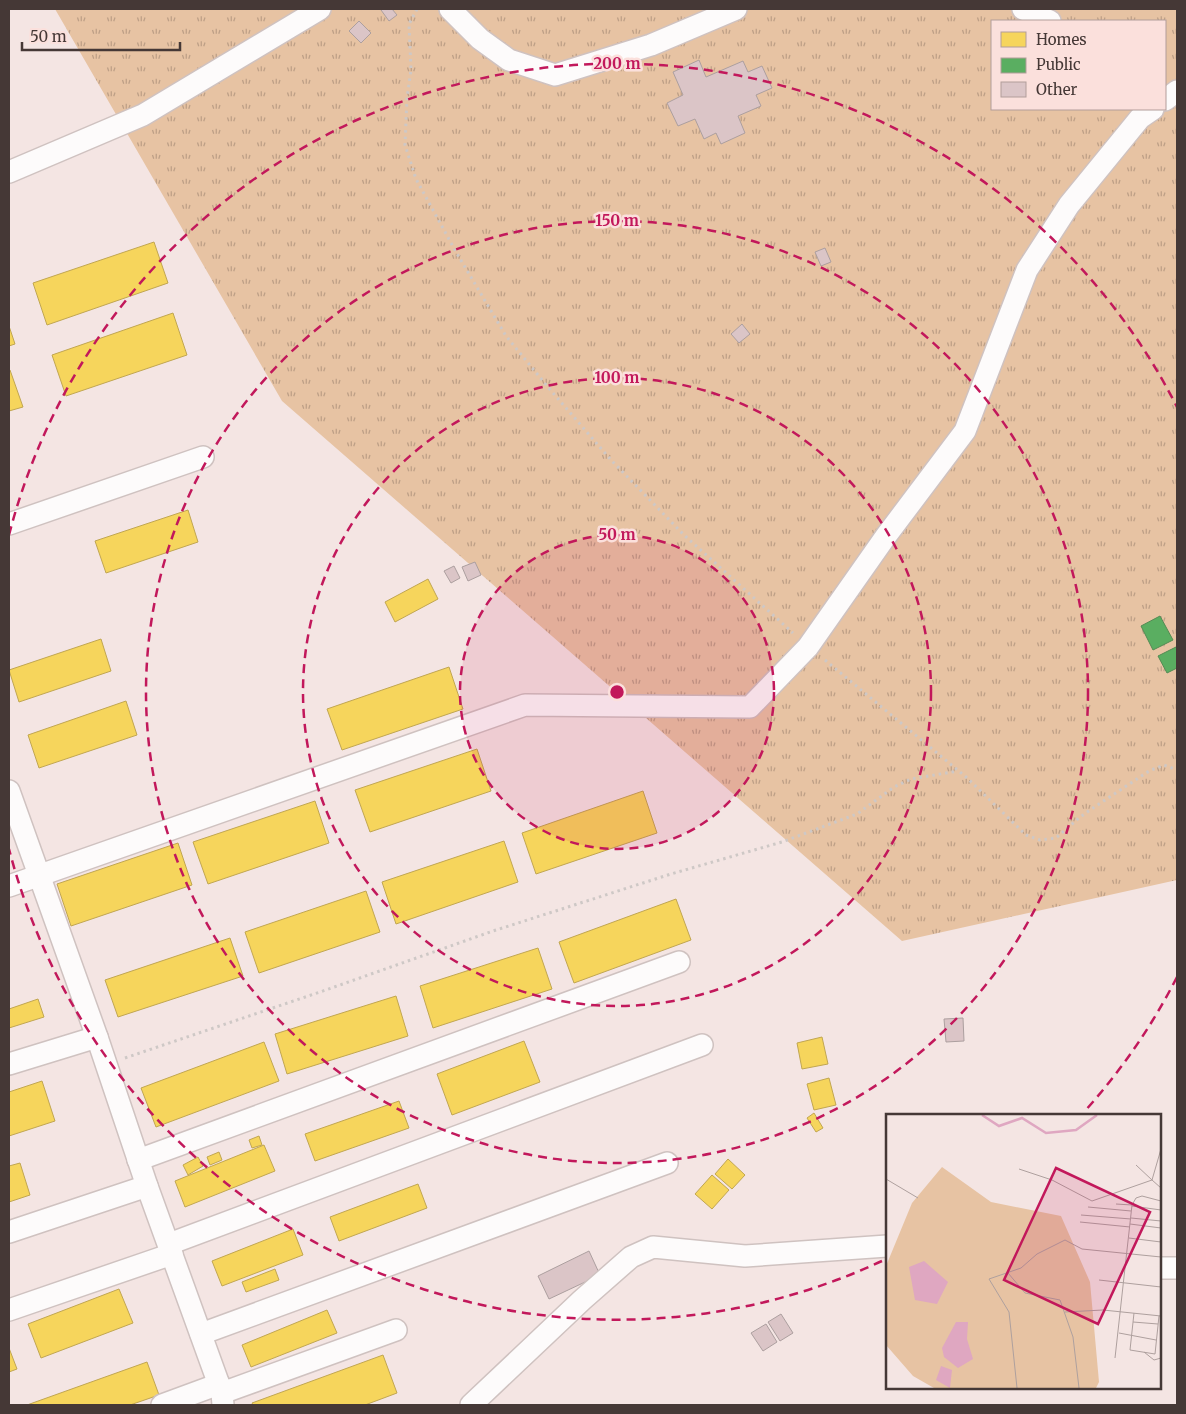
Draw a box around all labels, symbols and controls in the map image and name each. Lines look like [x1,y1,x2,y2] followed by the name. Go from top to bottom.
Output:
[22,20,180,52] scale bar
[991,20,1166,110] legend
[30,27,67,46] text: 50 m
[1036,30,1087,49] text: Homes
[593,54,641,73] text: 200 m
[1036,55,1081,74] text: Public
[1036,80,1078,99] text: Other
[595,211,639,230] text: 150 m
[595,368,639,387] text: 100 m
[598,525,636,544] text: 50 m
[608,683,626,701] centre of rings
[886,1114,1161,1389] inset map

